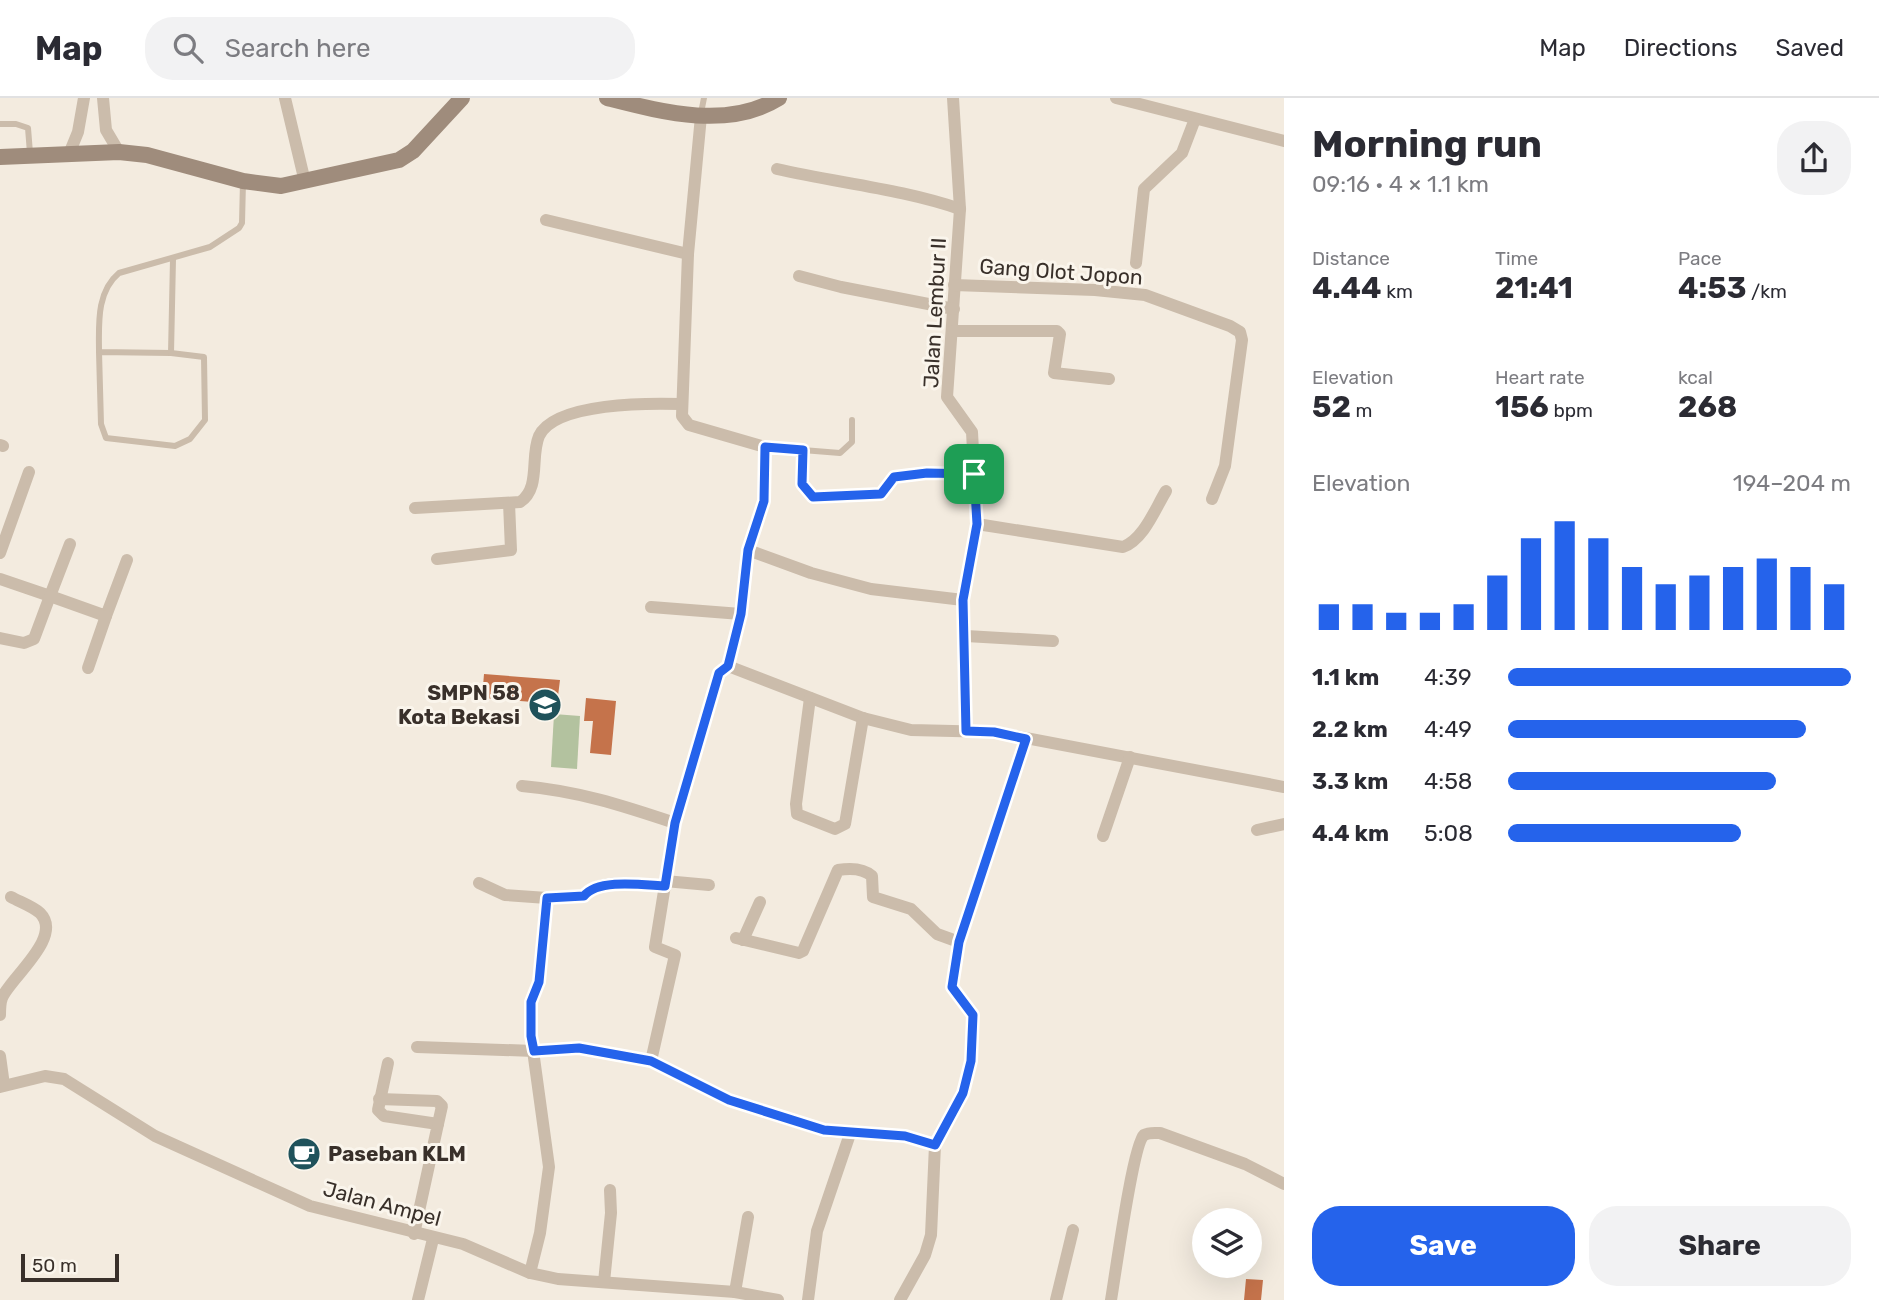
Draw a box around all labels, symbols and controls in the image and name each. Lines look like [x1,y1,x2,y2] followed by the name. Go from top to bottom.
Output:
[145,17,635,80] search box
[35,29,103,68] text: Map
[169,29,207,67] icon: search
[225,33,370,64] text: Search here
[1539,34,1586,62] text: Map
[1624,34,1737,62] text: Directions
[1775,34,1844,62] text: Saved
[1312,121,1542,167] text: Morning run
[1777,121,1851,195] button: share
[1312,170,1489,198] text: 09:16 · 4 × 1.1 km
[918,237,951,389] street label: Jalan Lembur II
[1312,247,1390,270] text: Distance
[1495,247,1538,270] text: Time
[1678,247,1722,270] text: Pace
[979,253,1144,290] street label: Gang Olot Jopon
[1312,270,1382,306] text: 4.44
[1495,270,1573,306] text: 21:41
[1678,270,1746,306] text: 4:53
[1382,280,1413,303] text: km
[1746,280,1787,303] text: /km
[1312,366,1393,389] text: Elevation
[1495,366,1585,389] text: Heart rate
[1678,366,1713,389] text: kcal
[1312,389,1351,425] text: 52
[1495,389,1549,425] text: 156
[1678,389,1737,425] text: 268
[1351,399,1372,422] text: m
[1549,399,1593,422] text: bpm
[944,444,1004,504] pin
[955,455,993,493] icon: arrive
[1312,469,1411,497] text: Elevation
[1733,469,1851,497] text: 194–204 m
[1312,663,1379,691] text: 1.1 km
[1424,663,1472,691] text: 4:39
[398,680,520,729] place label: SMPN 58 Kota Bekasi
[526,686,564,724] school or university icon: SMPN 58 Kota Bekasi
[1312,715,1388,743] text: 2.2 km
[1424,715,1472,743] text: 4:49
[1312,767,1388,795] text: 3.3 km
[1424,767,1472,795] text: 4:58
[1312,819,1389,847] text: 4.4 km
[1424,819,1473,847] text: 5:08
[285,1135,323,1173] cafe icon: Paseban KLM
[328,1141,466,1166] place label: Paseban KLM
[320,1176,444,1231] street label: Jalan Ampel
[1312,1206,1575,1286] button: Save
[1589,1206,1851,1286] button: Share
[1192,1208,1262,1278] map controls
[1192,1208,1262,1278] button: layers
[21,1251,119,1283] scale bar
[32,1254,77,1277] text: 50 m

